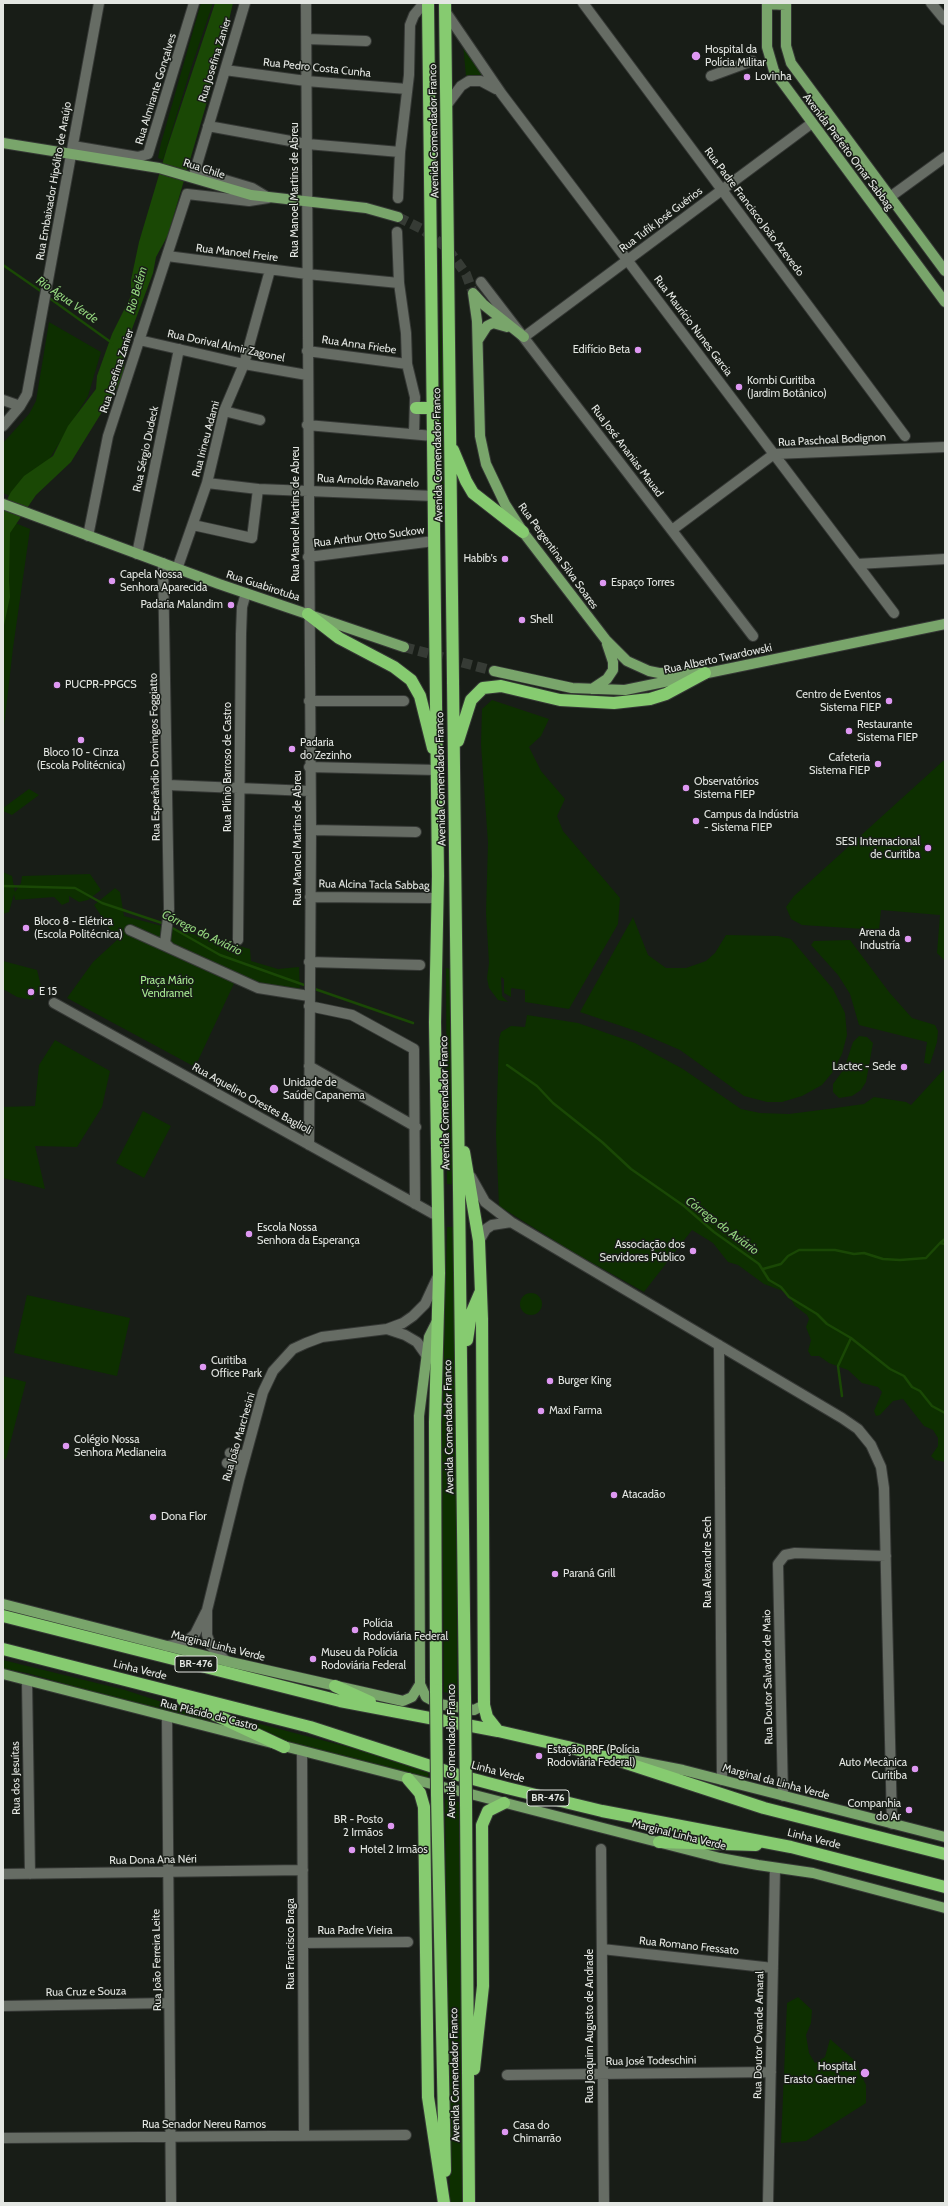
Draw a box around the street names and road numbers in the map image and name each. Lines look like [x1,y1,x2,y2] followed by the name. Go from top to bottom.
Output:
[196,16,234,104] street label: Rua Josefina Zanier
[133,32,179,146] street label: Rua Almirante Gonçalves
[262,56,372,80] street label: Rua Pedro Costa Cunha
[426,64,442,198] street label: Avenida Comendador Franco
[800,91,896,213] street label: Avenida Prefeito Omar Sabbag
[34,101,74,261] street label: Rua Embaixador Hipólito de Araújo
[288,122,302,258] street label: Rua Manoel Martins de Abreu
[701,145,807,279] street label: Rua Padre Francisco João Azevedo
[181,156,227,182] street label: Rua Chile
[617,184,705,256] street label: Rua Tufik José Guérios
[195,241,279,265] street label: Rua Manoel Freire
[651,273,735,379] street label: Rua Maurício Nunes Garcia
[97,327,137,415] street label: Rua Josefina Zanier
[166,327,286,365] street label: Rua Dorival Almir Zagonel
[321,333,397,357] street label: Rua Anna Friebe
[430,388,446,522] street label: Avenida Comendador Franco
[189,399,223,479] street label: Rua Irineu Adami
[588,402,666,500] street label: Rua José Ananias Mauad
[130,405,162,493] street label: Rua Sérgio Dudeck
[778,431,886,449] street label: Rua Paschoal Bodignon
[289,446,303,582] street label: Rua Manoel Martins de Abreu
[317,472,419,490] street label: Rua Arnoldo Ravanelo
[515,500,601,612] street label: Rua Pergentina Silva Soares
[313,524,425,550] street label: Rua Arthur Otto Suckow
[224,568,302,604] street label: Rua Guabirotuba
[663,641,773,677] street label: Rua Alberto Twardowski
[147,673,163,841] street label: Rua Esperândio Domingos Foggiatto
[221,702,235,832] street label: Rua Plínio Barroso de Castro
[433,712,449,846] street label: Avenida Comendador Franco
[291,770,305,906] street label: Rua Manoel Martins de Abreu
[318,877,430,893] street label: Rua Alcina Tacla Sabbag
[437,1036,453,1170] street label: Avenida Comendador Franco
[190,1060,314,1138] street label: Rua Aquelino Orestes Baglioli
[441,1360,457,1494] street label: Avenida Comendador Franco
[220,1391,258,1483] street label: Rua João Marchesini
[701,1516,715,1608] street label: Rua Alexandre Sech
[760,1609,776,1745] street label: Rua Doutor Salvador de Maio
[170,1628,266,1664] street label: Marginal Linha Verde
[175,1656,217,1672] road number: BR-476
[112,1657,168,1683] street label: Linha Verde
[445,1684,459,1818] street label: Avenida Comendador Franco
[159,1696,259,1734] street label: Rua Plácido de Castro
[9,1741,23,1815] street label: Rua dos Jesuítas
[470,1759,526,1785] street label: Linha Verde
[721,1761,831,1803] street label: Marginal da Linha Verde
[527,1790,569,1806] road number: BR-476
[631,1817,727,1853] street label: Marginal Linha Verde
[786,1826,842,1852] street label: Linha Verde
[109,1853,197,1867] street label: Rua Dona Ana Néri
[284,1898,298,1990] street label: Rua Francisco Braga
[150,1909,164,2011] street label: Rua João Ferreira Leite
[317,1924,393,1938] street label: Rua Padre Vieira
[638,1934,740,1958] street label: Rua Romano Fressato
[583,1949,597,2103] street label: Rua Joaquim Augusto de Andrade
[751,1971,767,2099] street label: Rua Doutor Ovande Amaral
[46,1985,126,1999] street label: Rua Cruz e Souza
[447,2008,463,2142] street label: Avenida Comendador Franco
[606,2054,696,2068] street label: Rua José Todeschini
[142,2118,266,2132] street label: Rua Senador Nereu Ramos

